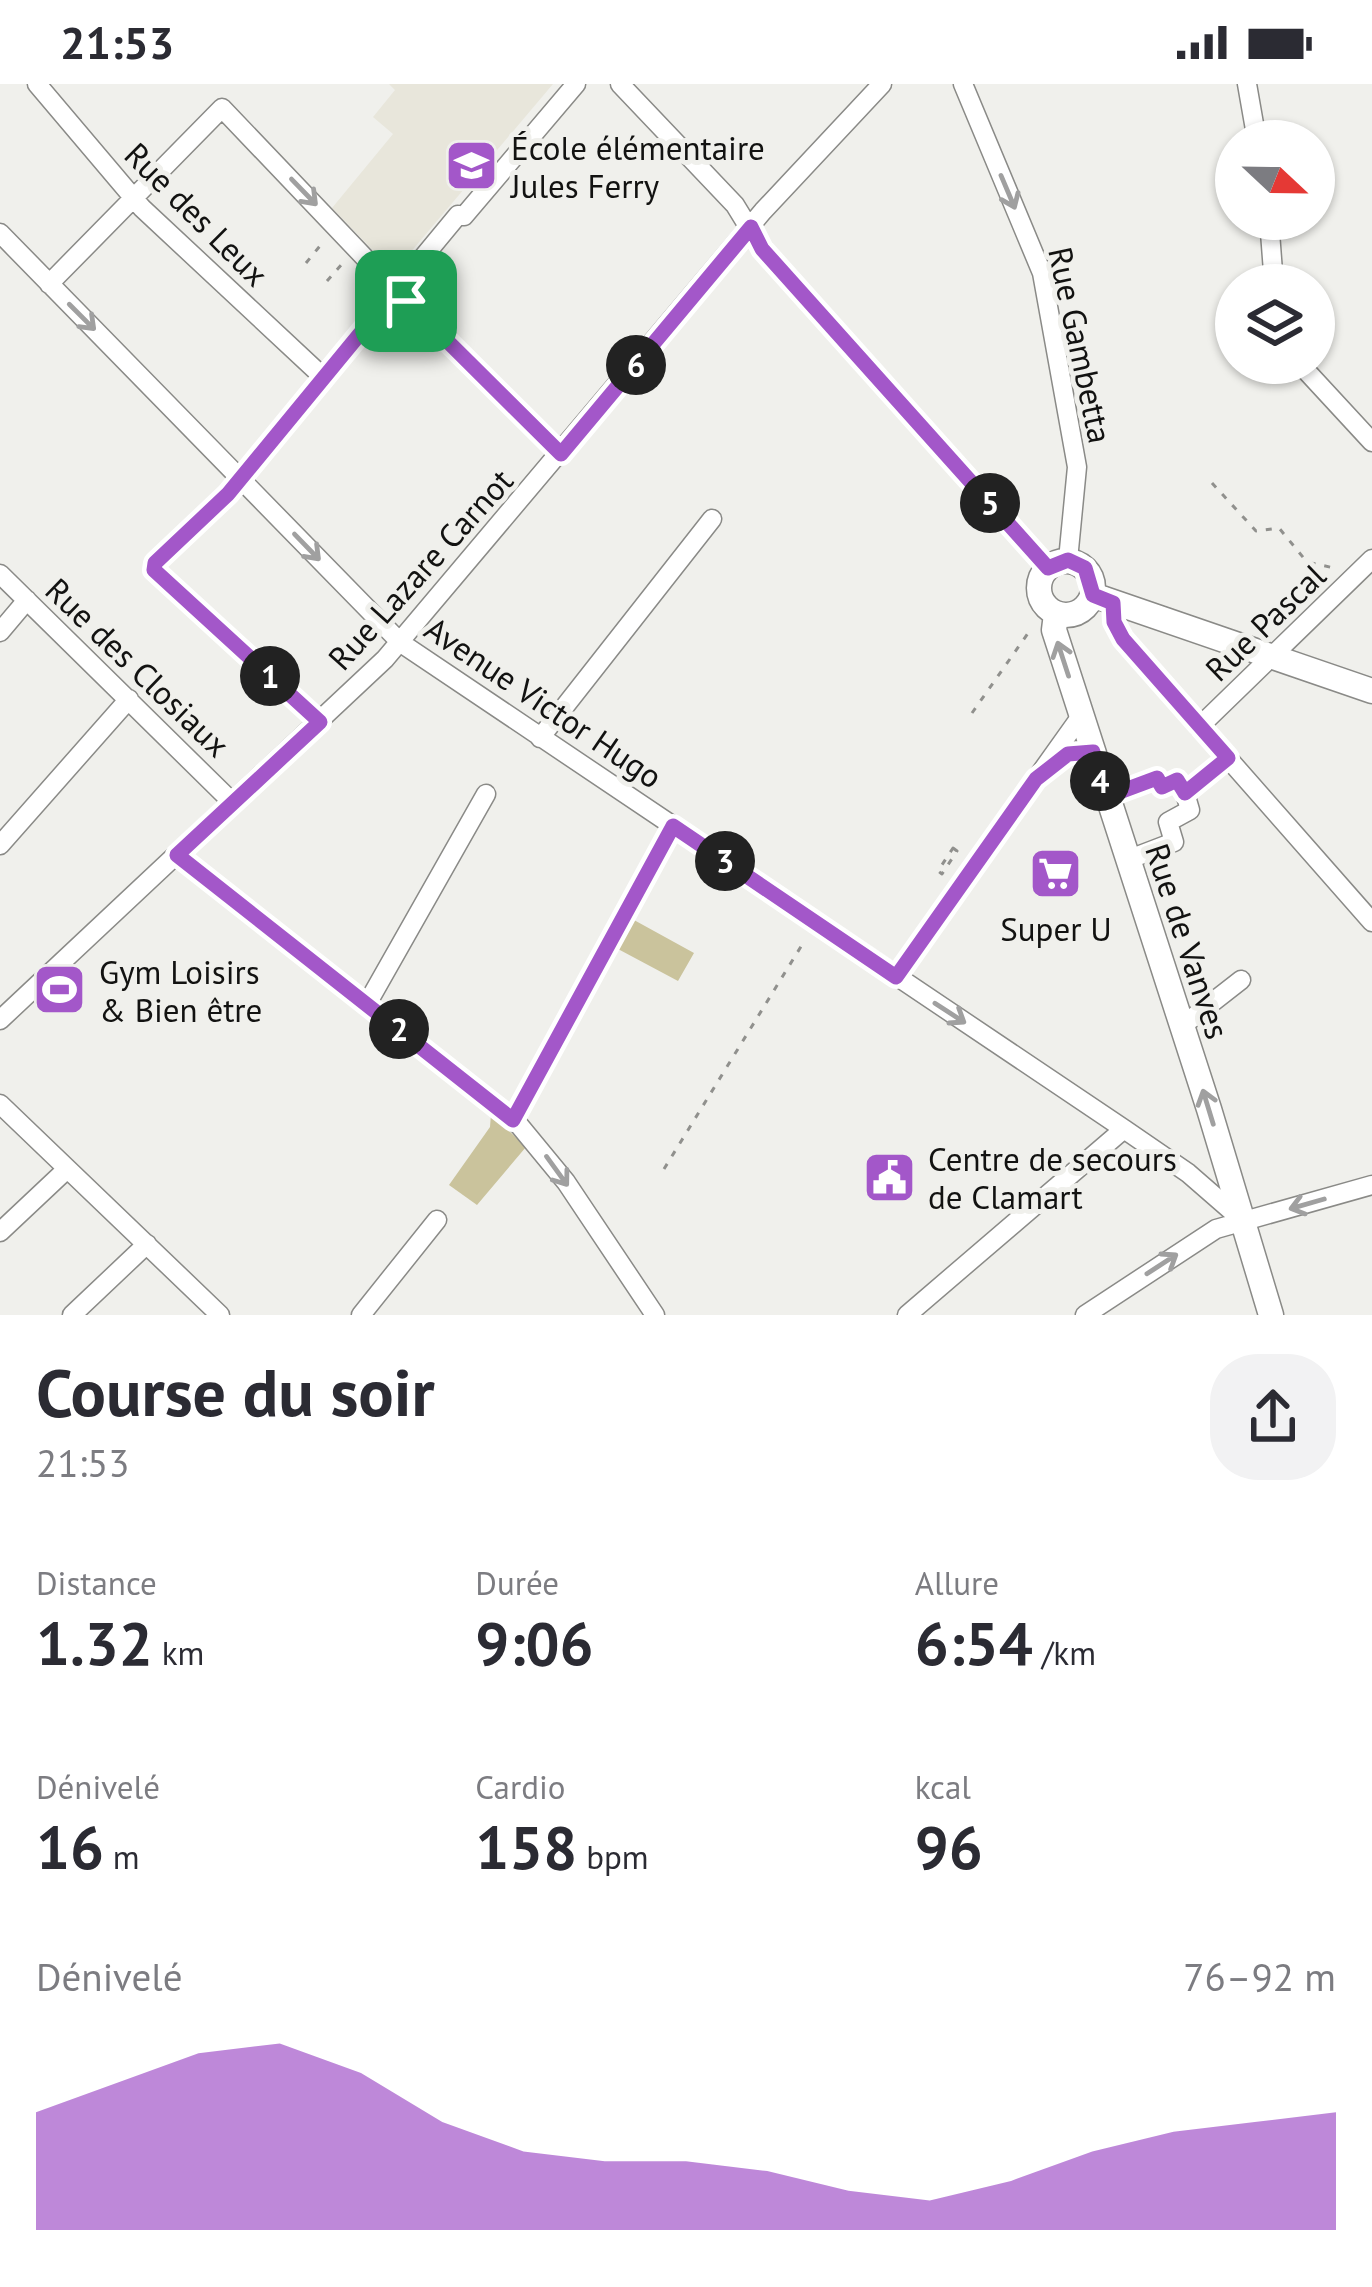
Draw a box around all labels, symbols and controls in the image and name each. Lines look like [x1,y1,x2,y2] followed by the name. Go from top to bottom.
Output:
[60,13,174,71] text: 21:53
[1215,120,1335,240] north arrow
[1215,120,1335,384] map controls
[509,126,765,207] place label: École élémentaire Jules Ferry
[116,133,278,295] street label: Rue des Leux
[444,138,500,194] school or university icon: École élémentaire Jules Ferry
[999,173,1020,210] one-way arrow
[289,177,317,206] one-way arrow
[1039,243,1123,447] street label: Rue Gambetta
[355,250,457,352] pin
[1215,264,1335,384] button: layers
[373,268,439,334] icon: arrive
[67,302,95,331] one-way arrow
[606,335,666,395] pin: 6
[627,343,645,386] text: 6
[318,459,522,679] street label: Rue Lazare Carnot
[960,473,1020,533] pin: 5
[981,481,999,524] text: 5
[293,532,321,562] one-way arrow
[1196,554,1335,690] street label: Rue Pascal
[37,568,239,766] street label: Rue des Closiaux
[417,607,671,797] street label: Avenue Victor Hugo
[1051,641,1073,679] one-way arrow
[240,646,300,706] pin: 1
[261,654,279,697] text: 1
[1070,751,1130,811] pin: 4
[1091,759,1109,802] text: 4
[695,831,755,891] pin: 3
[1136,838,1240,1044] street label: Rue de Vanves
[716,839,734,882] text: 3
[1028,846,1084,902] supermarket icon: Super U
[1000,907,1112,950] place label: Super U
[99,950,262,1031] place label: Gym Loisirs & Bien être
[32,962,88,1018] sports icon: Gym Loisirs & Bien être
[369,999,429,1059] pin: 2
[933,1001,967,1026] one-way arrow
[390,1007,408,1050] text: 2
[1196,1089,1218,1127] one-way arrow
[928,1137,1177,1218] place label: Centre de secours de Clamart
[861,1149,917,1205] public building icon: Centre de secours de Clamart
[543,1154,569,1187] one-way arrow
[1289,1194,1327,1216] one-way arrow
[1144,1252,1178,1277] one-way arrow
[36,1349,435,1434] text: Course du soir
[1210,1354,1336,1480] button: share
[36,1437,130,1488] text: 21:53
[36,1561,157,1604] text: Distance
[475,1561,559,1604] text: Durée
[915,1561,999,1604] text: Allure
[36,1604,153,1682] text: 1.32
[475,1604,594,1682] text: 9:06
[915,1604,1033,1682] text: 6:54
[153,1631,204,1674] text: km
[1033,1631,1096,1674] text: /km
[36,1765,160,1808] text: Dénivelé
[475,1765,565,1808] text: Cardio
[915,1765,971,1808] text: kcal
[36,1808,104,1886] text: 16
[475,1808,577,1886] text: 158
[915,1808,983,1886] text: 96
[104,1835,140,1878] text: m
[577,1835,649,1878] text: bpm
[36,1951,182,2002] text: Dénivelé
[1183,1951,1336,2002] text: 76–92 m

